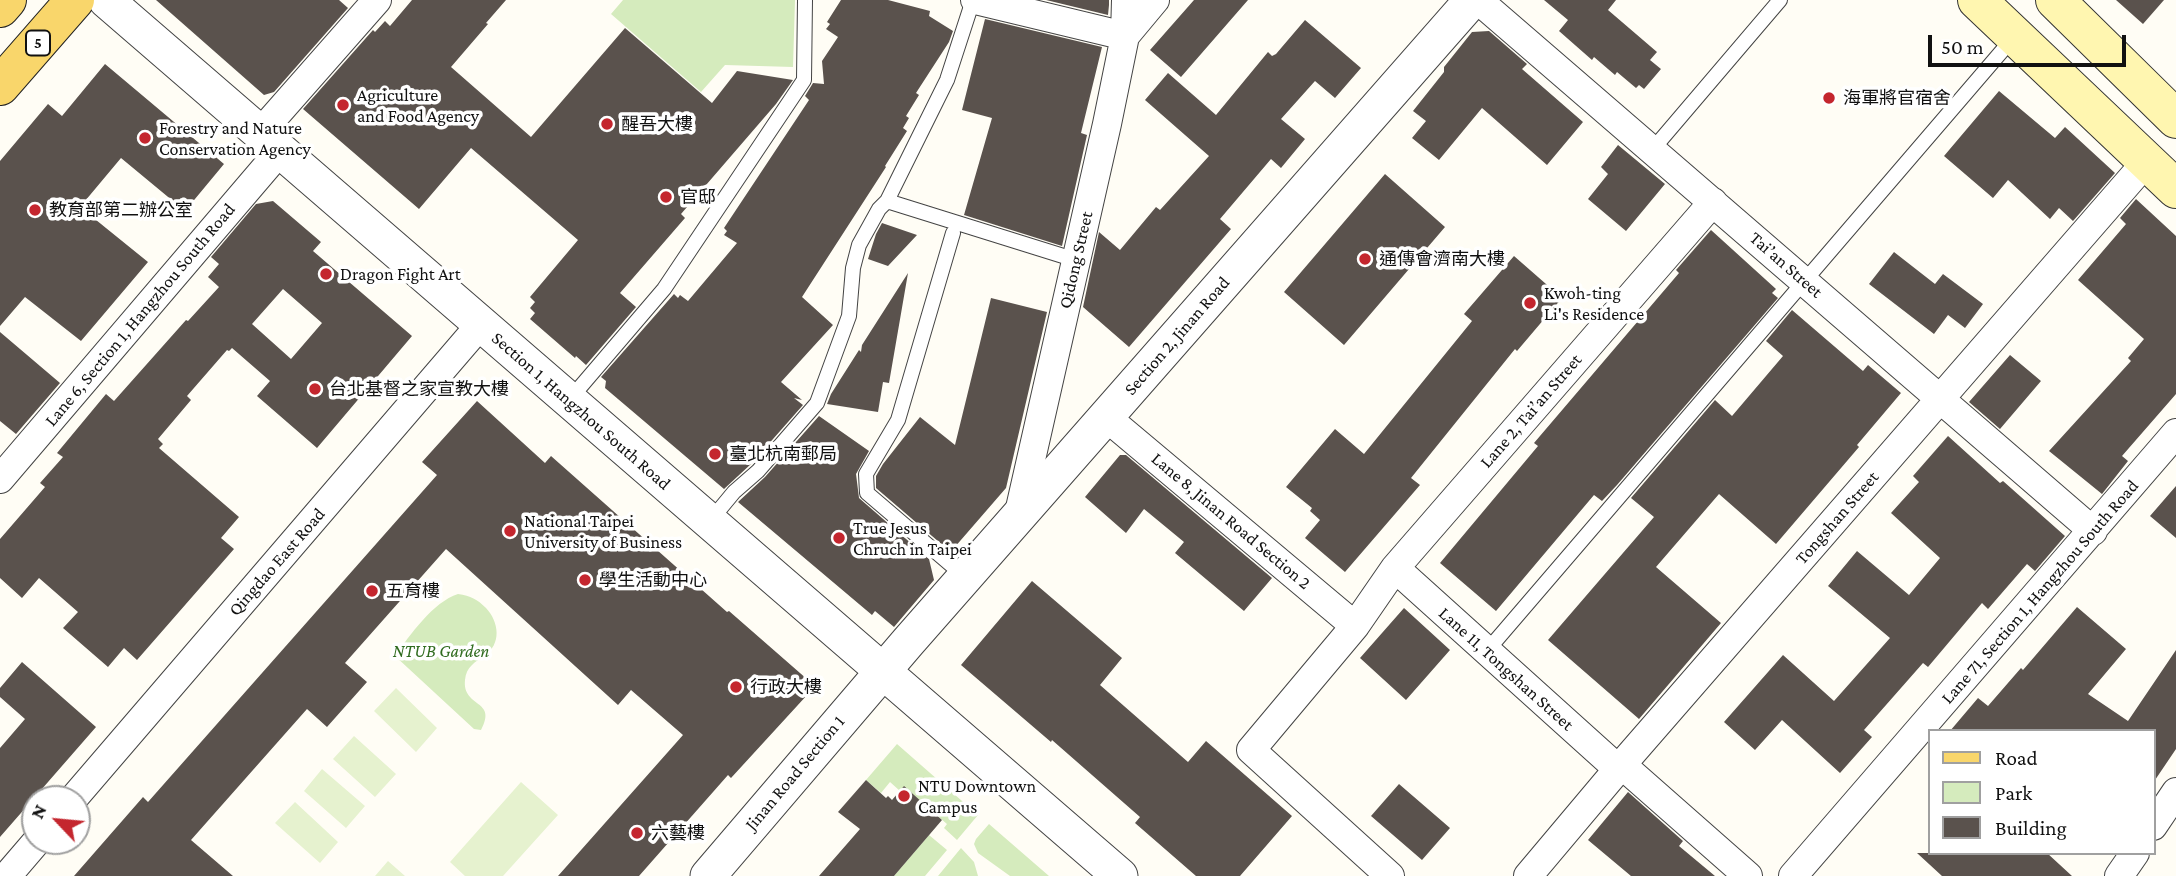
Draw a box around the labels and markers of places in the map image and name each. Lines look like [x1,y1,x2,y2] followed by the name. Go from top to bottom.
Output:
[357,84,479,126] place label: Agriculture and Food Agency
[1843,87,1951,109] place label: 海軍將官宿舍
[1821,90,1837,106] marker: 海軍將官宿舍
[335,97,351,113] marker: Agriculture and Food Agency
[621,113,693,135] place label: 醒吾大樓
[599,116,615,132] marker: 醒吾大樓
[159,117,311,160] place label: Forestry and Nature Conservation Agency
[137,130,153,146] marker: Forestry and Nature Conservation Agency
[680,186,716,208] place label: 官邸
[658,189,674,205] marker: 官邸
[49,199,193,221] place label: 教育部第二辦公室
[27,202,43,218] marker: 教育部第二辦公室
[1379,248,1505,270] place label: 通傳會濟南大樓
[1357,251,1373,267] marker: 通傳會濟南大樓
[340,263,461,285] place label: Dragon Fight Art
[318,266,334,282] marker: Dragon Fight Art
[1544,282,1644,324] place label: Kwoh-ting Li's Residence
[1522,295,1538,311] marker: Kwoh-ting Li's Residence
[329,378,509,400] place label: 台北基督之家宣教大樓
[307,381,323,397] marker: 台北基督之家宣教大樓
[729,443,837,465] place label: 臺北杭南郵局
[707,446,723,462] marker: 臺北杭南郵局
[524,510,682,552] place label: National Taipei University of Business
[853,517,972,560] place label: True Jesus Chruch in Taipei
[502,523,518,539] marker: National Taipei University of Business
[831,530,847,546] marker: True Jesus Chruch in Taipei
[599,569,707,591] place label: 學生活動中心
[577,572,593,588] marker: 學生活動中心
[386,580,440,602] place label: 五育樓
[364,583,380,599] marker: 五育樓
[750,676,822,698] place label: 行政大樓
[728,679,744,695] marker: 行政大樓
[918,775,1036,818] place label: NTU Downtown Campus
[896,788,912,804] marker: NTU Downtown Campus
[651,822,705,844] place label: 六藝樓
[629,825,645,841] marker: 六藝樓

